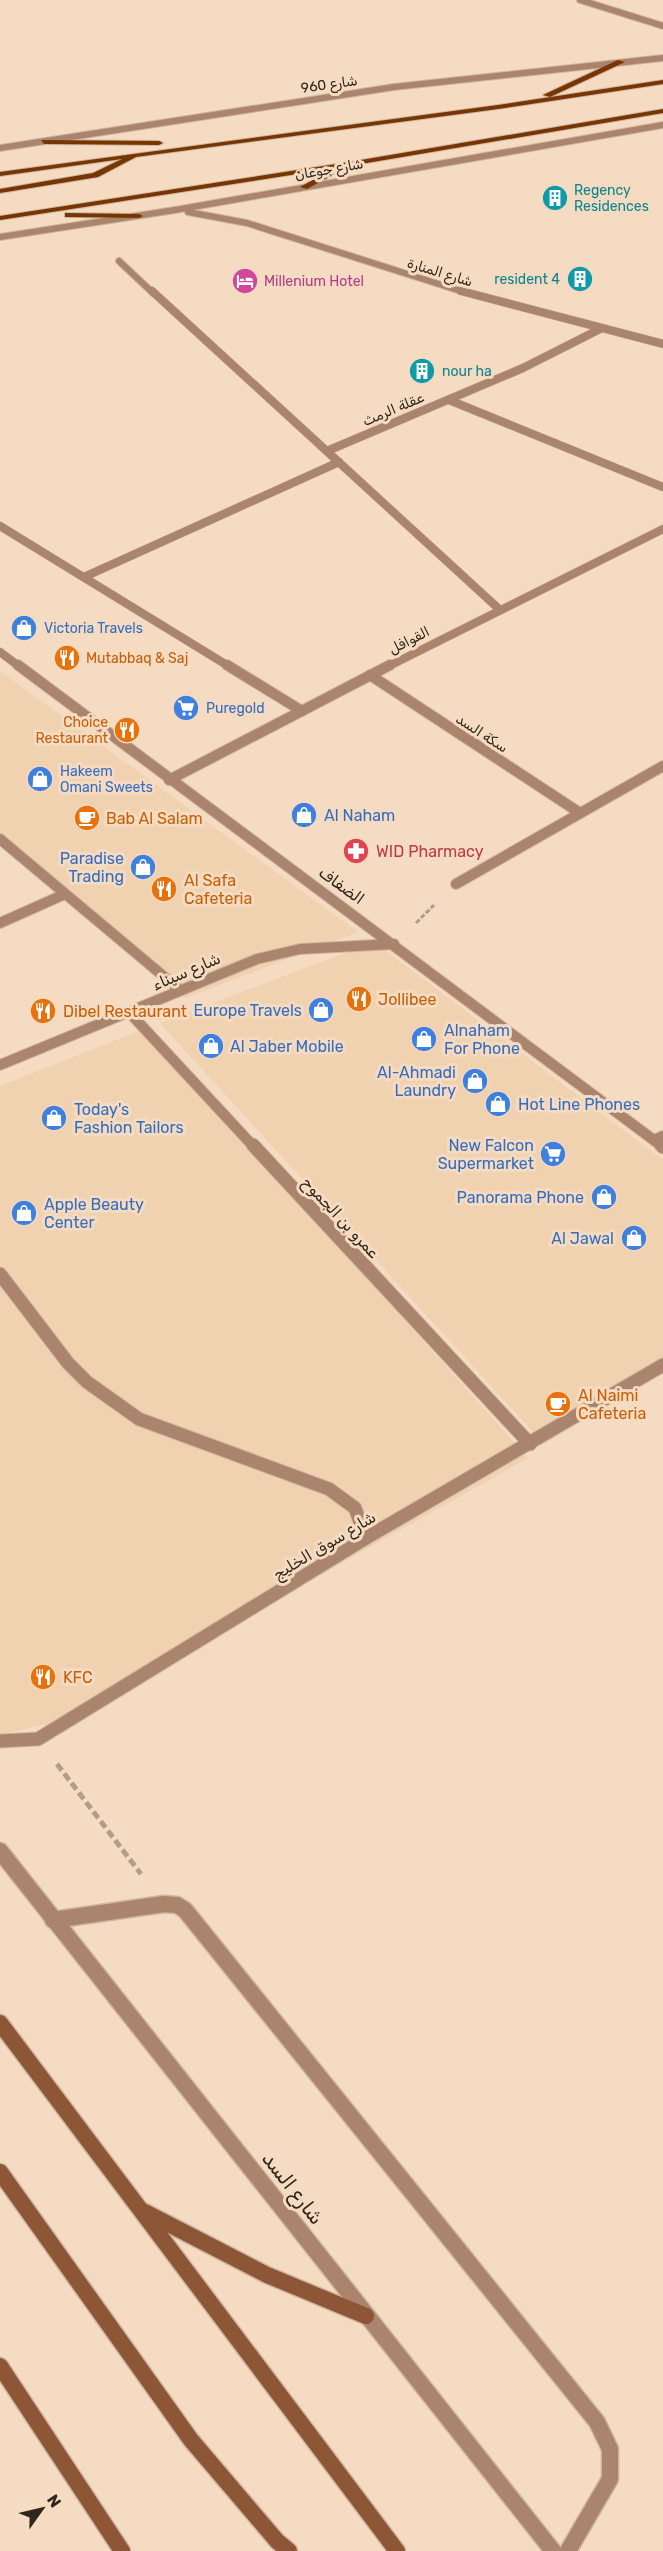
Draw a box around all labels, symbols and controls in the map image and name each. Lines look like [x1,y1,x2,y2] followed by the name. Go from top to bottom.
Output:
[300,72,359,99] street label: شارع 960
[293,155,365,186] street label: شارع جوعان
[574,182,649,215] place label: Regency Residences
[540,183,570,213] building icon: Regency Residences
[404,254,475,292] street label: شارع المنارة
[565,264,595,294] building icon: resident 4
[230,266,260,296] hotel icon: Millenium Hotel
[494,271,560,288] place label: resident 4
[264,273,364,290] place label: Millenium Hotel
[407,356,437,386] building icon: nour ha
[442,363,492,380] place label: nour ha
[360,389,427,430] street label: عقلة الرمث
[9,613,39,643] shop icon: Victoria Travels
[44,620,143,637] place label: Victoria Travels
[386,623,433,658] street label: القوافل
[52,643,82,673] restaurant icon: Mutabbaq & Saj
[86,650,188,667] place label: Mutabbaq & Saj
[171,693,201,723] supermarket icon: Puregold
[206,700,265,717] place label: Puregold
[453,710,511,757] street label: سكة السد
[36,714,109,747] place label: Choice Restaurant
[112,715,142,745] restaurant icon: Choice Restaurant
[60,763,153,796] place label: Hakeem Omani Sweets
[25,764,55,794] shop icon: Hakeem Omani Sweets
[289,800,319,830] shop icon: Al Naham
[72,803,102,833] cafe icon: Bab Al Salam
[324,806,395,825] place label: Al Naham
[106,809,203,828] place label: Bab Al Salam
[341,836,371,866] pharmacy icon: WID Pharmacy
[376,842,484,861] place label: WID Pharmacy
[60,849,124,886] place label: Paradise Trading
[128,852,158,882] shop icon: Paradise Trading
[315,863,368,908] street label: الضفاف
[184,871,252,908] place label: Al Safa Cafeteria
[149,874,179,904] restaurant icon: Al Safa Cafeteria
[149,949,224,996] street label: شارع سيناء
[344,984,374,1014] restaurant icon: Jollibee
[378,990,436,1009] place label: Jollibee
[306,995,336,1025] shop icon: Europe Travels
[28,996,58,1026] restaurant icon: Dibel Restaurant
[193,1001,302,1020] place label: Europe Travels
[63,1002,187,1021] place label: Dibel Restaurant
[444,1021,520,1058] place label: Alnaham For Phone
[409,1024,439,1054] shop icon: Alnaham For Phone
[196,1031,226,1061] shop icon: Al Jaber Mobile
[230,1037,344,1056] place label: Al Jaber Mobile
[377,1063,456,1100] place label: Al-Ahmadi Laundry
[460,1066,490,1096] shop icon: Al-Ahmadi Laundry
[483,1089,513,1119] shop icon: Hot Line Phones
[518,1095,640,1114] place label: Hot Line Phones
[74,1100,184,1137] place label: Today's Fashion Tailors
[39,1103,69,1133] shop icon: Today's Fashion Tailors
[438,1136,534,1173] place label: New Falcon Supermarket
[538,1139,568,1169] supermarket icon: New Falcon Supermarket
[297,1173,383,1264] street label: عمرو بن الجموح
[589,1182,619,1212] shop icon: Panorama Phone
[457,1188,584,1207] place label: Panorama Phone
[44,1195,144,1232] place label: Apple Beauty Center
[9,1198,39,1228] shop icon: Apple Beauty Center
[619,1223,649,1253] shop icon: Al Jawal
[551,1229,614,1248] place label: Al Jawal
[578,1386,646,1423] place label: Al Naimi Cafeteria
[543,1389,573,1419] cafe icon: Al Naimi Cafeteria
[269,1507,380,1585] street label: شارع سوق الخليج
[28,1662,58,1692] restaurant icon: KFC
[63,1668,93,1687] place label: KFC
[256,2147,329,2230] street label: شارع السد
[12,2479,72,2539] north arrow
[43,2491,65,2511] text: N

